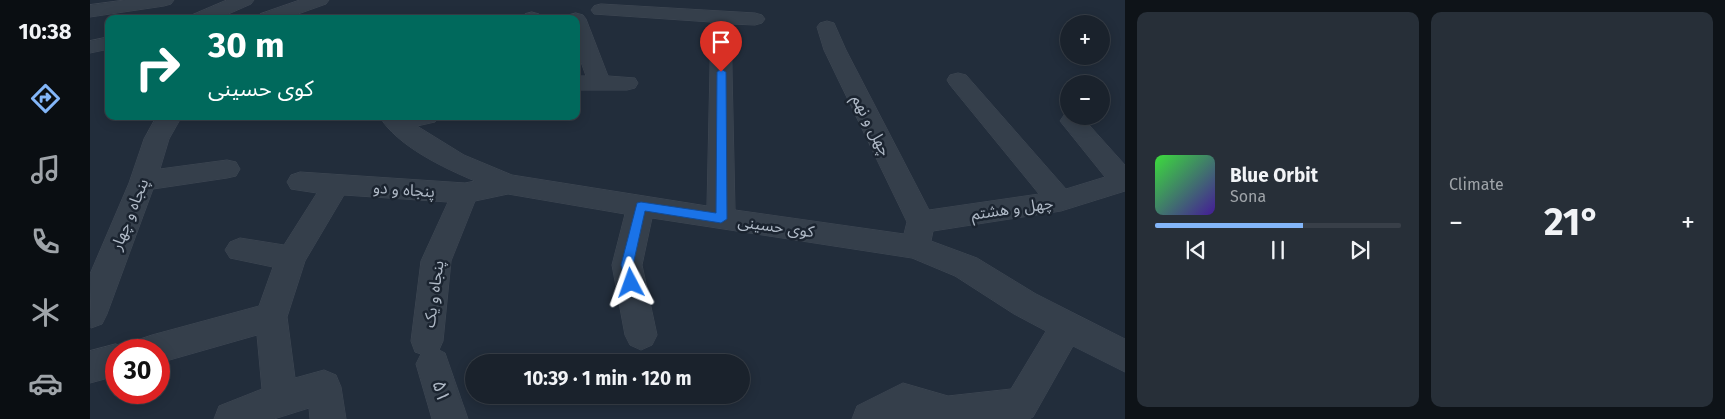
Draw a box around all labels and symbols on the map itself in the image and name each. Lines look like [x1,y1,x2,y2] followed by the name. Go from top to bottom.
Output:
[700,21,742,72] pin
[845,91,895,160] street label: چهل و نهم
[106,176,153,254] street label: پنجاه و چهار
[372,178,436,202] street label: پنجاه و دو
[970,193,1055,227] street label: چهل و هشتم
[737,212,816,241] street label: کوی حسینی
[604,256,656,308] position arrow
[419,259,449,329] street label: پنجاه و یک
[105,339,170,404] speed limit sign: 30
[427,377,456,405] street label: ۵۱

